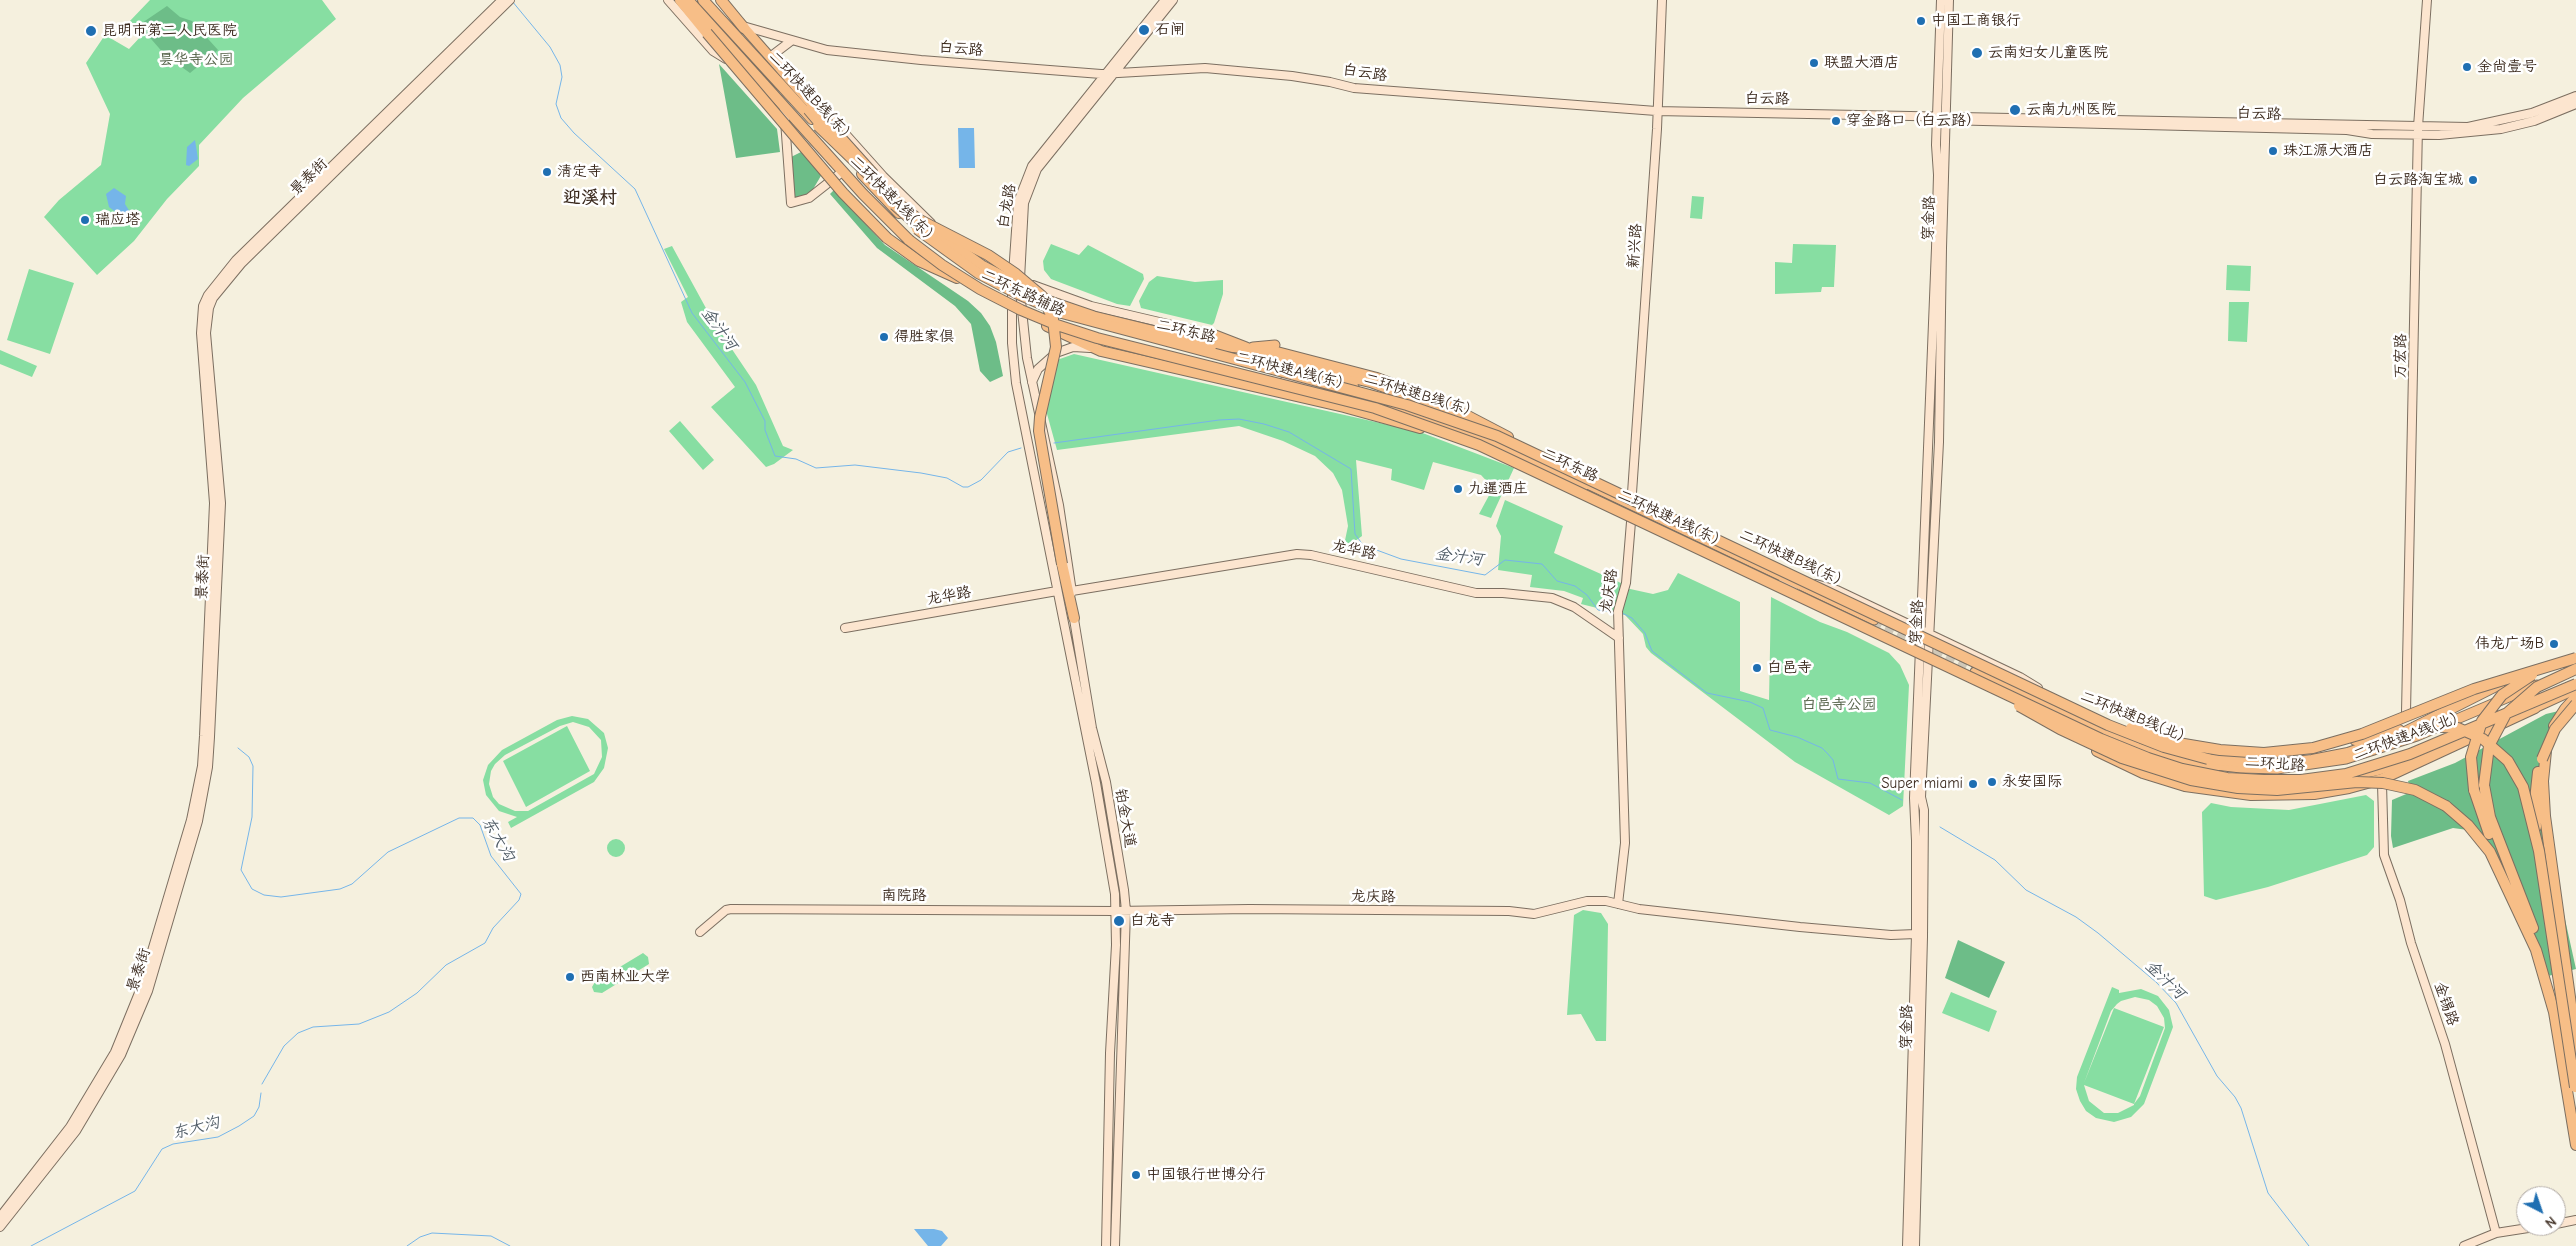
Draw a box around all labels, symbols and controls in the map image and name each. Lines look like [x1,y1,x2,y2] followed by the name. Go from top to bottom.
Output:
[1931,12,2021,30] place label: 中国工商银行
[1915,15,1927,27] marker: 中国工商银行
[1155,21,1185,39] place label: 石闸
[102,22,237,40] place label: 昆明市第二人民医院
[1137,23,1151,37] marker: 石闸
[84,24,98,38] marker: 昆明市第二人民医院
[938,38,984,60] street label: 白云路
[1988,44,2108,62] place label: 云南妇女儿童医院
[1970,46,1984,60] marker: 云南妇女儿童医院
[765,48,853,140] street label: 二环快速B线(东)
[159,51,233,69] park label: 昙华寺公园
[1824,54,1899,72] place label: 联盟大酒店
[1808,57,1820,69] marker: 联盟大酒店
[2477,58,2537,76] place label: 金尚壹号
[1341,61,1389,85] street label: 白云路
[2461,61,2473,73] marker: 金尚壹号
[1744,90,1790,108] street label: 白云路
[2026,101,2116,119] place label: 云南九州医院
[2008,103,2022,117] marker: 云南九州医院
[2236,104,2282,124] street label: 白云路
[1846,112,1981,130] place label: 穿金路口（白云路）
[1830,115,1842,127] marker: 穿金路口（白云路）
[2283,142,2373,160] place label: 珠江源大酒店
[2267,145,2279,157] marker: 珠江源大酒店
[846,152,936,242] street label: 二环快速A线(东)
[287,155,331,199] street label: 景泰街
[557,163,602,181] place label: 清定寺
[541,166,553,178] marker: 清定寺
[2373,171,2463,189] place label: 白云路淘宝城
[2467,174,2479,186] marker: 白云路淘宝城
[994,182,1020,230] street label: 白龙路
[563,187,617,209] district label: 迎溪村
[1919,195,1939,241] street label: 穿金路
[95,211,140,229] place label: 瑞应塔
[79,214,91,226] marker: 瑞应塔
[1624,223,1646,269] street label: 新兴路
[978,266,1068,320] street label: 二环东路辅路
[697,304,741,354] water label: 金汁河
[1155,315,1217,347] street label: 二环东路
[894,328,954,346] place label: 得胜家俱
[878,331,890,343] marker: 得胜家俱
[2392,333,2410,379] street label: 万宏路
[1234,348,1344,392] street label: 二环快速A线(东)
[1362,369,1472,419] street label: 二环快速B线(东)
[1539,444,1601,486] street label: 二环东路
[1468,480,1528,498] place label: 九暹酒庄
[1452,483,1464,495] marker: 九暹酒庄
[1615,486,1721,548] street label: 二环快速A线(东)
[1736,526,1844,588] street label: 二环快速B线(东)
[1330,537,1378,563] street label: 龙华路
[1434,544,1484,570] water label: 金汁河
[193,554,213,600] street label: 景泰街
[1597,567,1621,615] street label: 龙庆路
[925,583,973,609] street label: 龙华路
[1907,599,1927,645] street label: 穿金路
[2475,635,2544,653] place label: 伟龙广场B
[2548,638,2560,650] marker: 伟龙广场B
[1767,659,1812,677] place label: 白邑寺
[1751,662,1763,674] marker: 白邑寺
[2078,687,2186,745] street label: 二环快速B线(北)
[1802,696,1876,714] park label: 白邑寺公园
[2351,710,2459,764] street label: 二环快速A线(北)
[2244,753,2306,775] street label: 二环北路
[2002,773,2062,791] place label: 永安国际
[1881,775,1963,793] place label: Super miami
[1986,776,1998,788] marker: 永安国际
[1967,778,1979,790] marker: Super miami
[1111,787,1139,849] street label: 铂金大道
[478,813,518,865] water label: 东大沟
[882,887,926,905] street label: 南院路
[1350,888,1396,906] street label: 龙庆路
[1130,912,1175,930] place label: 白龙寺
[1112,914,1126,928] marker: 白龙寺
[123,946,155,994] street label: 景泰街
[2141,956,2189,1004] water label: 金汁河
[580,968,670,986] place label: 西南林业大学
[564,971,576,983] marker: 西南林业大学
[2430,980,2462,1028] street label: 金锡路
[1898,1004,1916,1050] street label: 穿金路
[170,1113,222,1143] water label: 东大沟
[1146,1166,1266,1184] place label: 中国银行世博分行
[1130,1169,1142,1181] marker: 中国银行世博分行
[2516,1186,2566,1236] north arrow
[2541,1213,2560,1231] text: N

